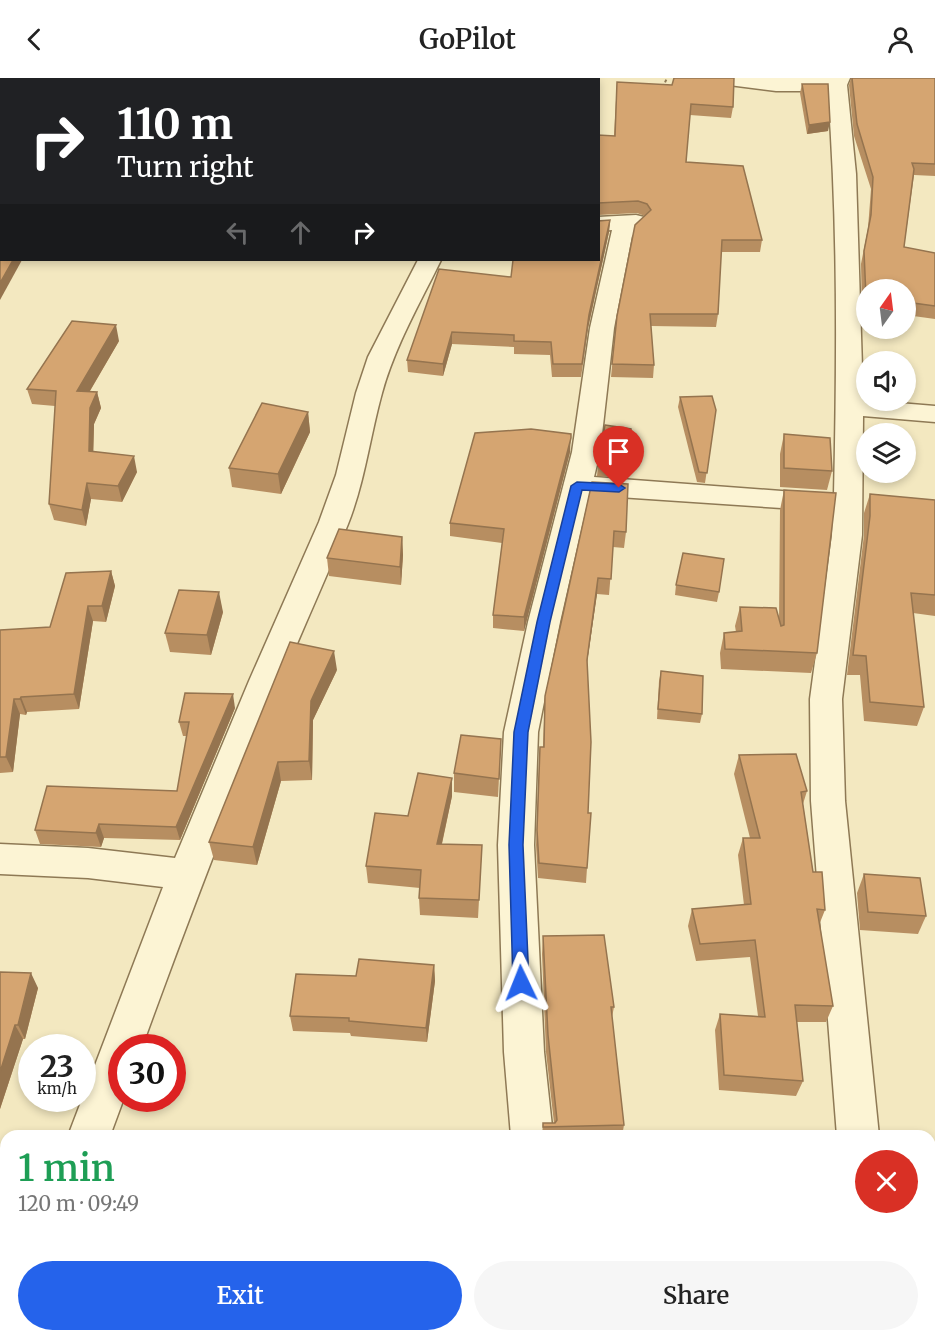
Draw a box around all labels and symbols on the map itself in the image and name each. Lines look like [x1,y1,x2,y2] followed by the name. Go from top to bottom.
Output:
[856,279,916,339] north arrow
[593,426,644,488] pin
[489,951,553,1015] position arrow
[108,1034,186,1112] speed limit sign: 30

